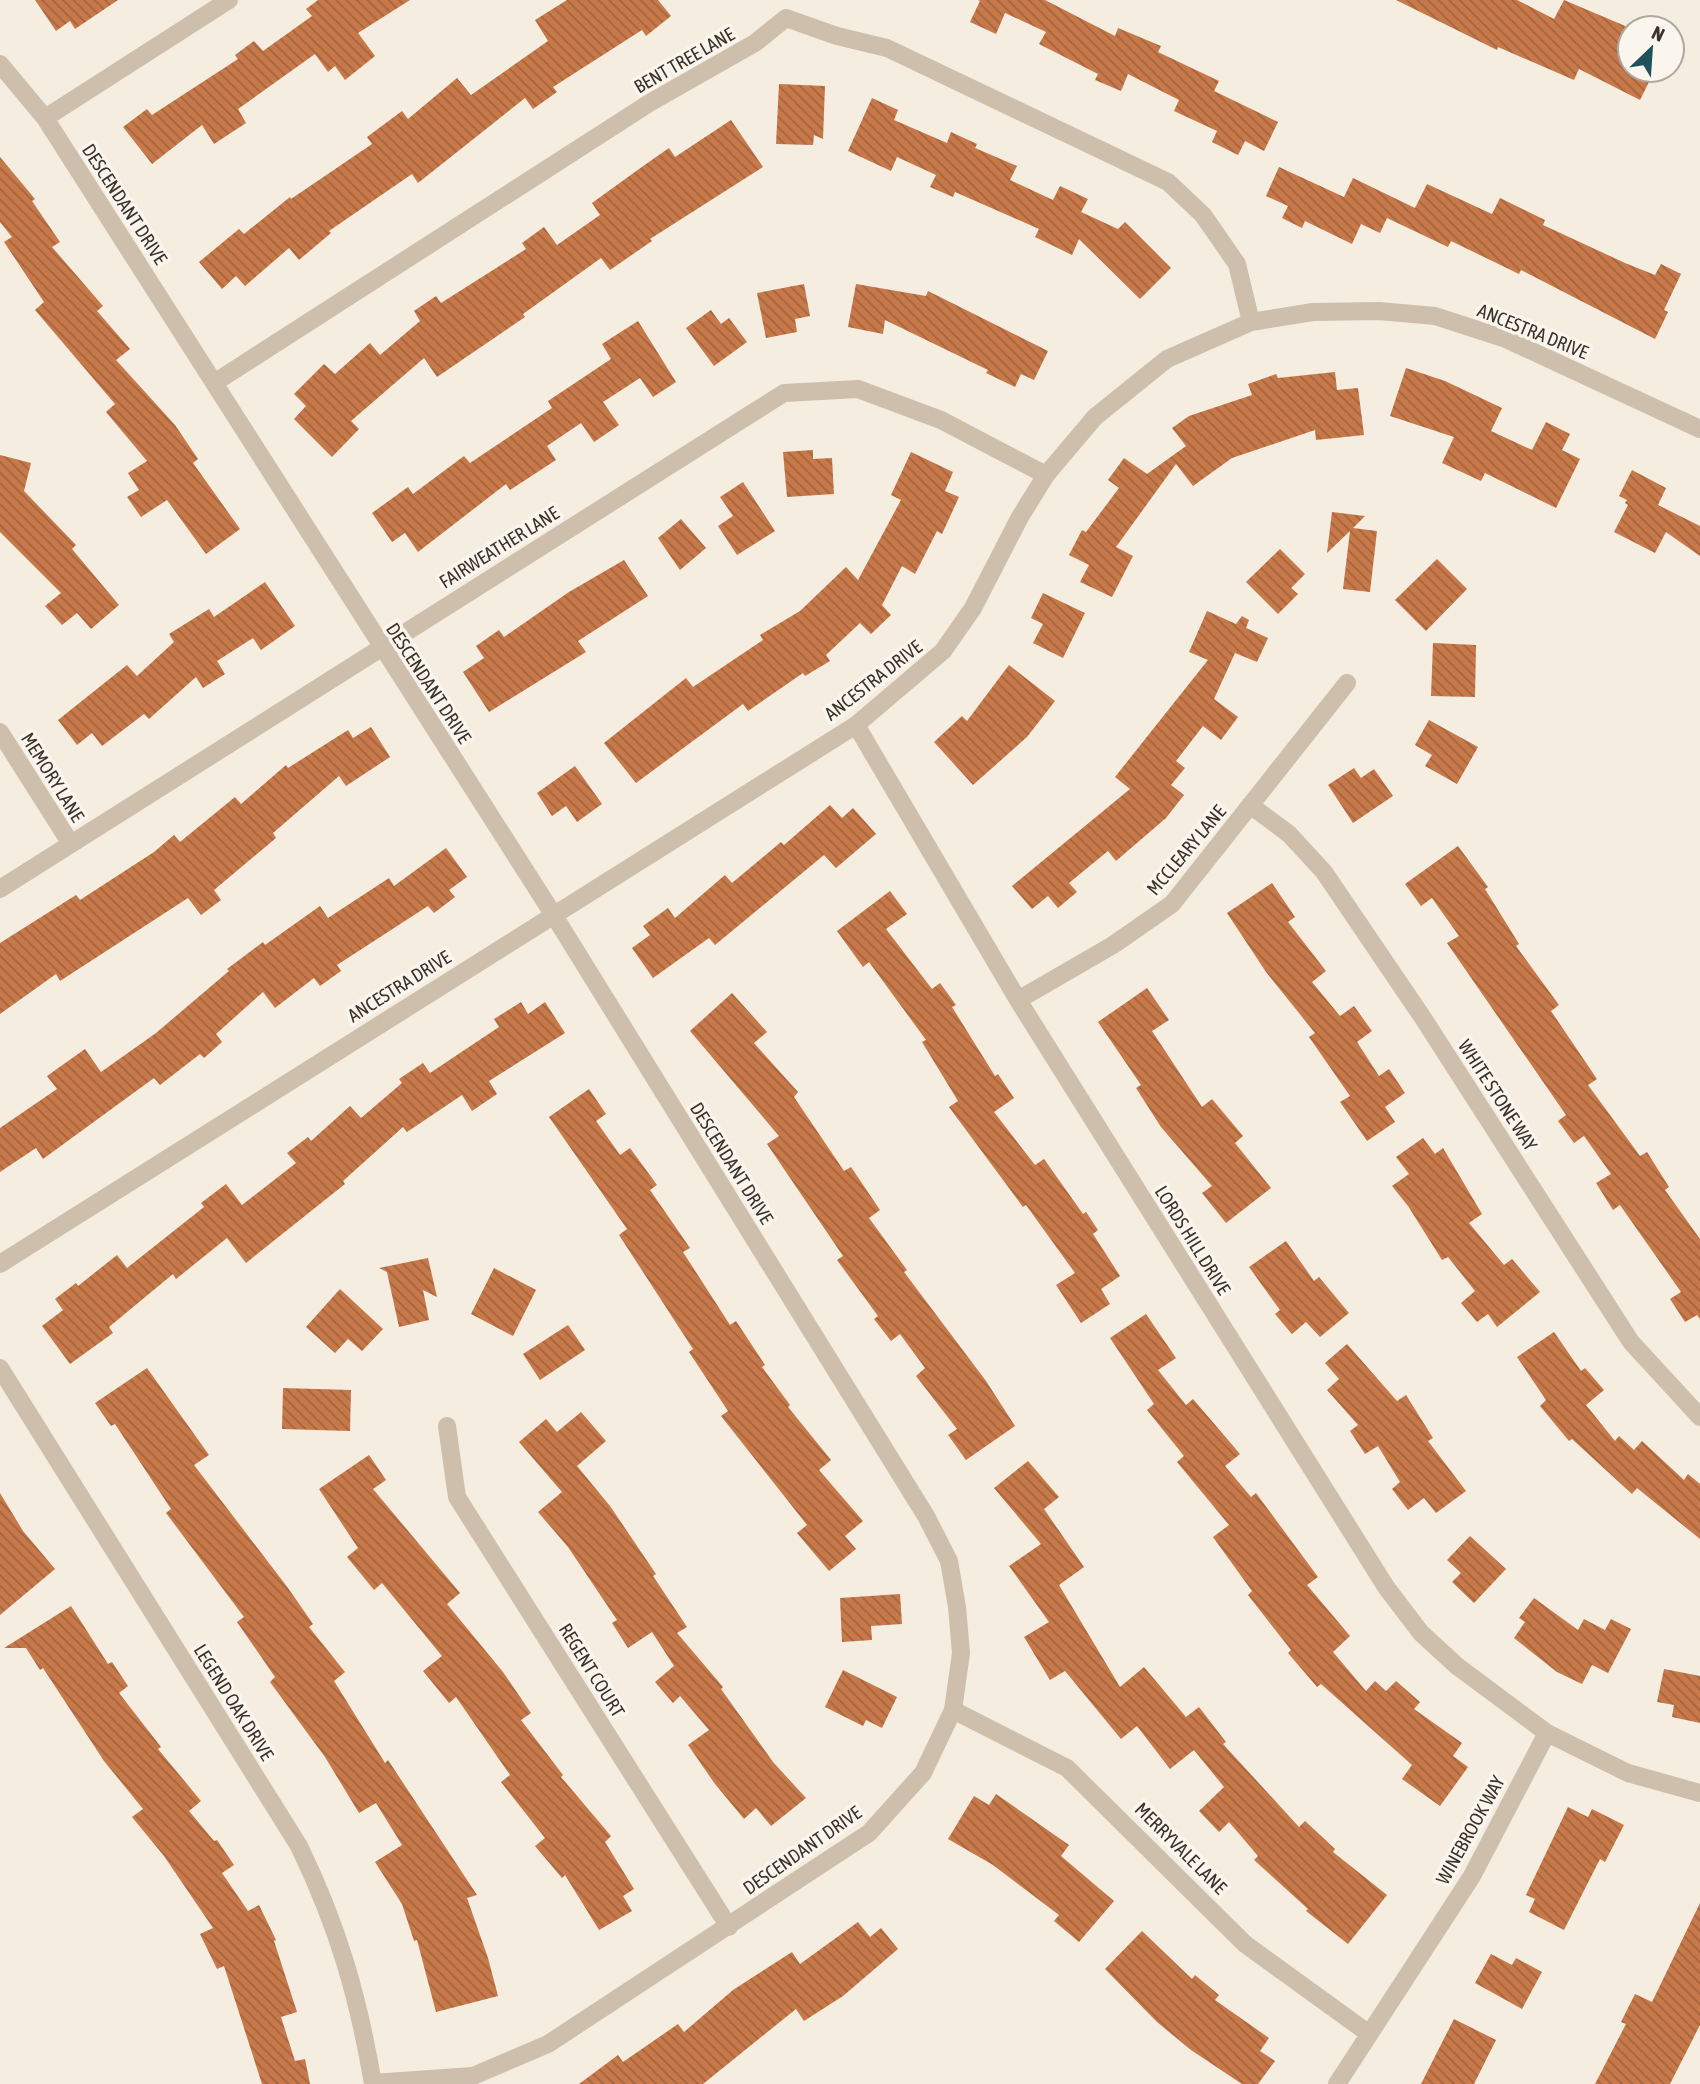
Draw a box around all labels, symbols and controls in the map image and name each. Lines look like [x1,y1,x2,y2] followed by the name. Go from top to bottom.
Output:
[1616,14,1686,84] north arrow
[1648,21,1668,46] text: N
[630,23,738,97] street label: BENT TREE LANE
[78,140,172,268] street label: DESCENDANT DRIVE
[1475,299,1591,363] street label: ANCESTRA DRIVE
[435,501,563,593] street label: FAIRWEATHER LANE
[382,619,476,747] street label: DESCENDANT DRIVE
[820,635,926,725] street label: ANCESTRA DRIVE
[17,728,89,826] street label: MEMORY LANE
[1142,801,1230,899] street label: MCCLEARY LANE
[343,946,455,1026] street label: ANCESTRA DRIVE
[1454,1035,1542,1155] street label: WHITE STONE WAY
[686,1098,778,1228] street label: DESCENDANT DRIVE
[1151,1181,1235,1299] street label: LORDS HILL DRIVE
[555,1619,630,1721] street label: REGENT COURT
[189,1640,279,1764] street label: LEGEND OAK DRIVE
[1431,1771,1509,1888] street label: WINEBROOK WAY
[1131,1798,1231,1898] street label: MERRYVALE LANE
[739,1801,865,1899] street label: DESCENDANT DRIVE

